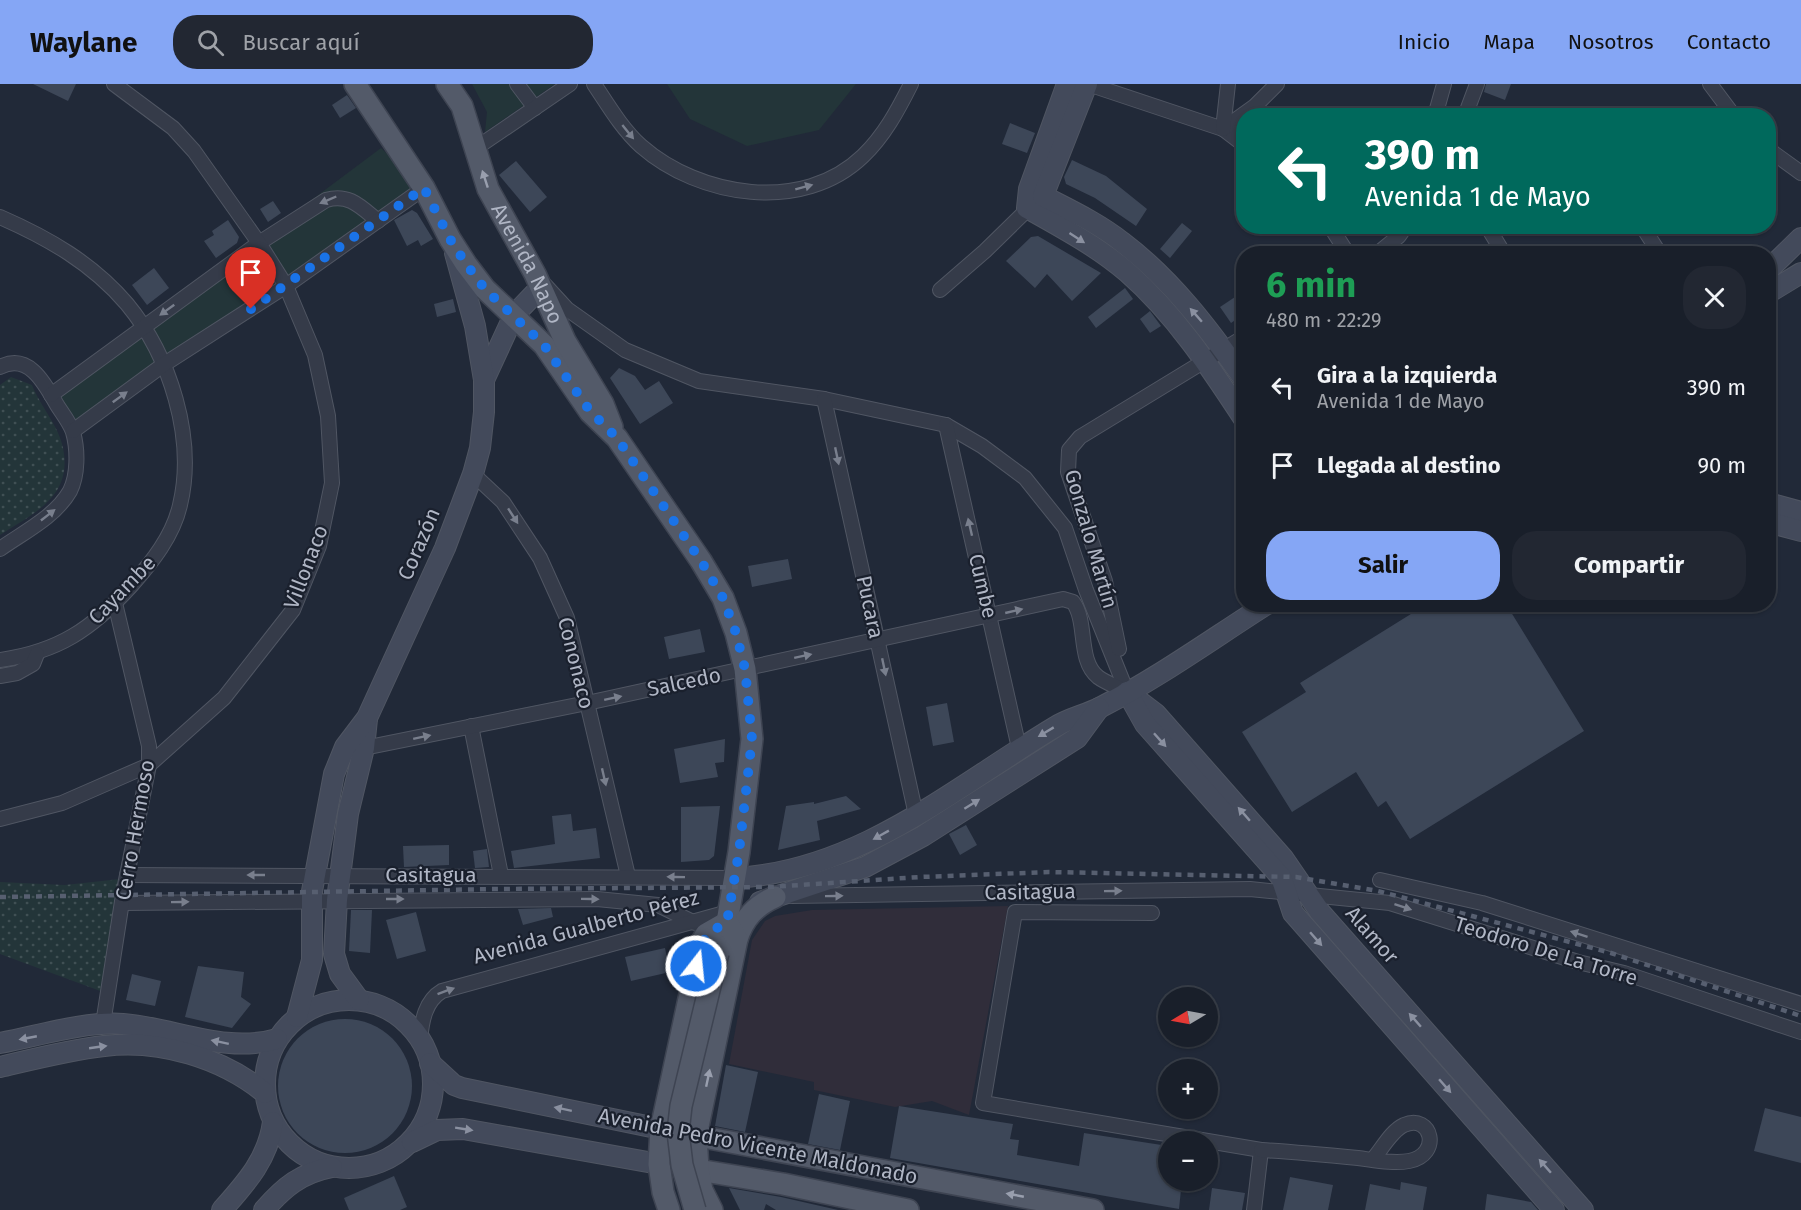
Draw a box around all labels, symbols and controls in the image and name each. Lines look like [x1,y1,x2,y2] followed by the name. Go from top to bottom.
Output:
[173,15,593,69] search box
[30,26,137,59] text: Waylane
[194,26,227,59] icon: search
[242,29,360,56] text: Buscar aquí
[1398,29,1450,55] text: Inicio
[1483,29,1535,55] text: Mapa
[1568,29,1654,55] text: Nosotros
[1687,29,1771,55] text: Contacto
[621,124,634,139] one-way arrow
[1365,130,1480,180] text: 390 m
[1266,132,1344,210] icon: left
[480,170,490,188] one-way arrow
[795,181,813,191] one-way arrow
[1365,181,1591,213] text: Avenida 1 de Mayo
[319,195,337,205] one-way arrow
[485,199,569,328] street label: Avenida Napo
[1069,232,1085,244] one-way arrow
[225,247,276,309] pin
[234,256,267,289] icon: arrive
[1266,263,1356,307] text: 6 min
[1683,266,1746,329] button: close
[160,304,176,316] one-way arrow
[1190,308,1203,323] one-way arrow
[1266,308,1381,332] text: 480 m · 22:29
[1317,362,1497,389] text: Gira a la izquierda
[1266,371,1299,404] icon: left
[1687,374,1746,401] text: 390 m
[1317,389,1484,413] text: Avenida 1 de Mayo
[112,391,127,403] one-way arrow
[833,447,842,466] one-way arrow
[1266,449,1299,482] icon: arrive
[1317,452,1501,479] text: Llegada al destino
[1697,452,1746,479] text: 90 m
[1059,466,1123,612] street label: Gonzalo Martín
[392,504,446,584] street label: Corazón
[507,508,518,524] one-way arrow
[39,509,55,521] one-way arrow
[964,518,974,536] one-way arrow
[278,521,334,613] street label: Villonaco
[1266,531,1500,600] button: Salir
[1512,531,1746,600] button: Compartir
[83,550,161,630] street label: Cayambe
[963,551,1003,621] street label: Cumbe
[851,573,889,641] street label: Pucara
[1005,605,1024,615] one-way arrow
[552,614,600,712] street label: Cononaco
[794,651,813,661] one-way arrow
[880,658,889,677] one-way arrow
[645,662,723,702] street label: Salcedo
[603,692,622,702] one-way arrow
[1037,727,1054,737] one-way arrow
[412,732,431,741] one-way arrow
[1153,732,1166,747] one-way arrow
[110,758,160,902] street label: Cerro Hermoso
[600,768,610,786] one-way arrow
[964,799,980,810] one-way arrow
[1238,807,1251,822] one-way arrow
[872,830,889,840] one-way arrow
[385,862,477,888] street label: Casitagua
[246,870,265,880] one-way arrow
[667,872,686,881] one-way arrow
[984,878,1076,906] street label: Casitagua
[470,884,702,970] street label: Avenida Gualberto Pérez
[1103,886,1122,896] one-way arrow
[824,891,843,901] one-way arrow
[386,894,405,904] one-way arrow
[581,894,600,904] one-way arrow
[171,897,190,907] one-way arrow
[1340,901,1404,969] street label: Alamor
[1394,903,1412,912] one-way arrow
[1451,911,1641,991] street label: Teodoro De La Torre
[1570,928,1588,938] one-way arrow
[1310,931,1323,947] one-way arrow
[664,934,728,998] position arrow
[437,986,455,996] one-way arrow
[1158,987,1218,1047] north arrow
[1158,987,1218,1191] map controls
[1409,1013,1422,1028] one-way arrow
[18,1034,37,1043] one-way arrow
[210,1036,229,1046] one-way arrow
[89,1042,108,1051] one-way arrow
[1158,1059,1218,1119] button: +
[704,1069,713,1088] one-way arrow
[1438,1078,1451,1093] one-way arrow
[596,1102,920,1190] street label: Avenida Pedro Vicente Maldonado
[553,1104,572,1113] one-way arrow
[455,1125,474,1134] one-way arrow
[1158,1131,1218,1191] button: −
[1539,1159,1552,1174] one-way arrow
[1006,1190,1025,1199] one-way arrow

